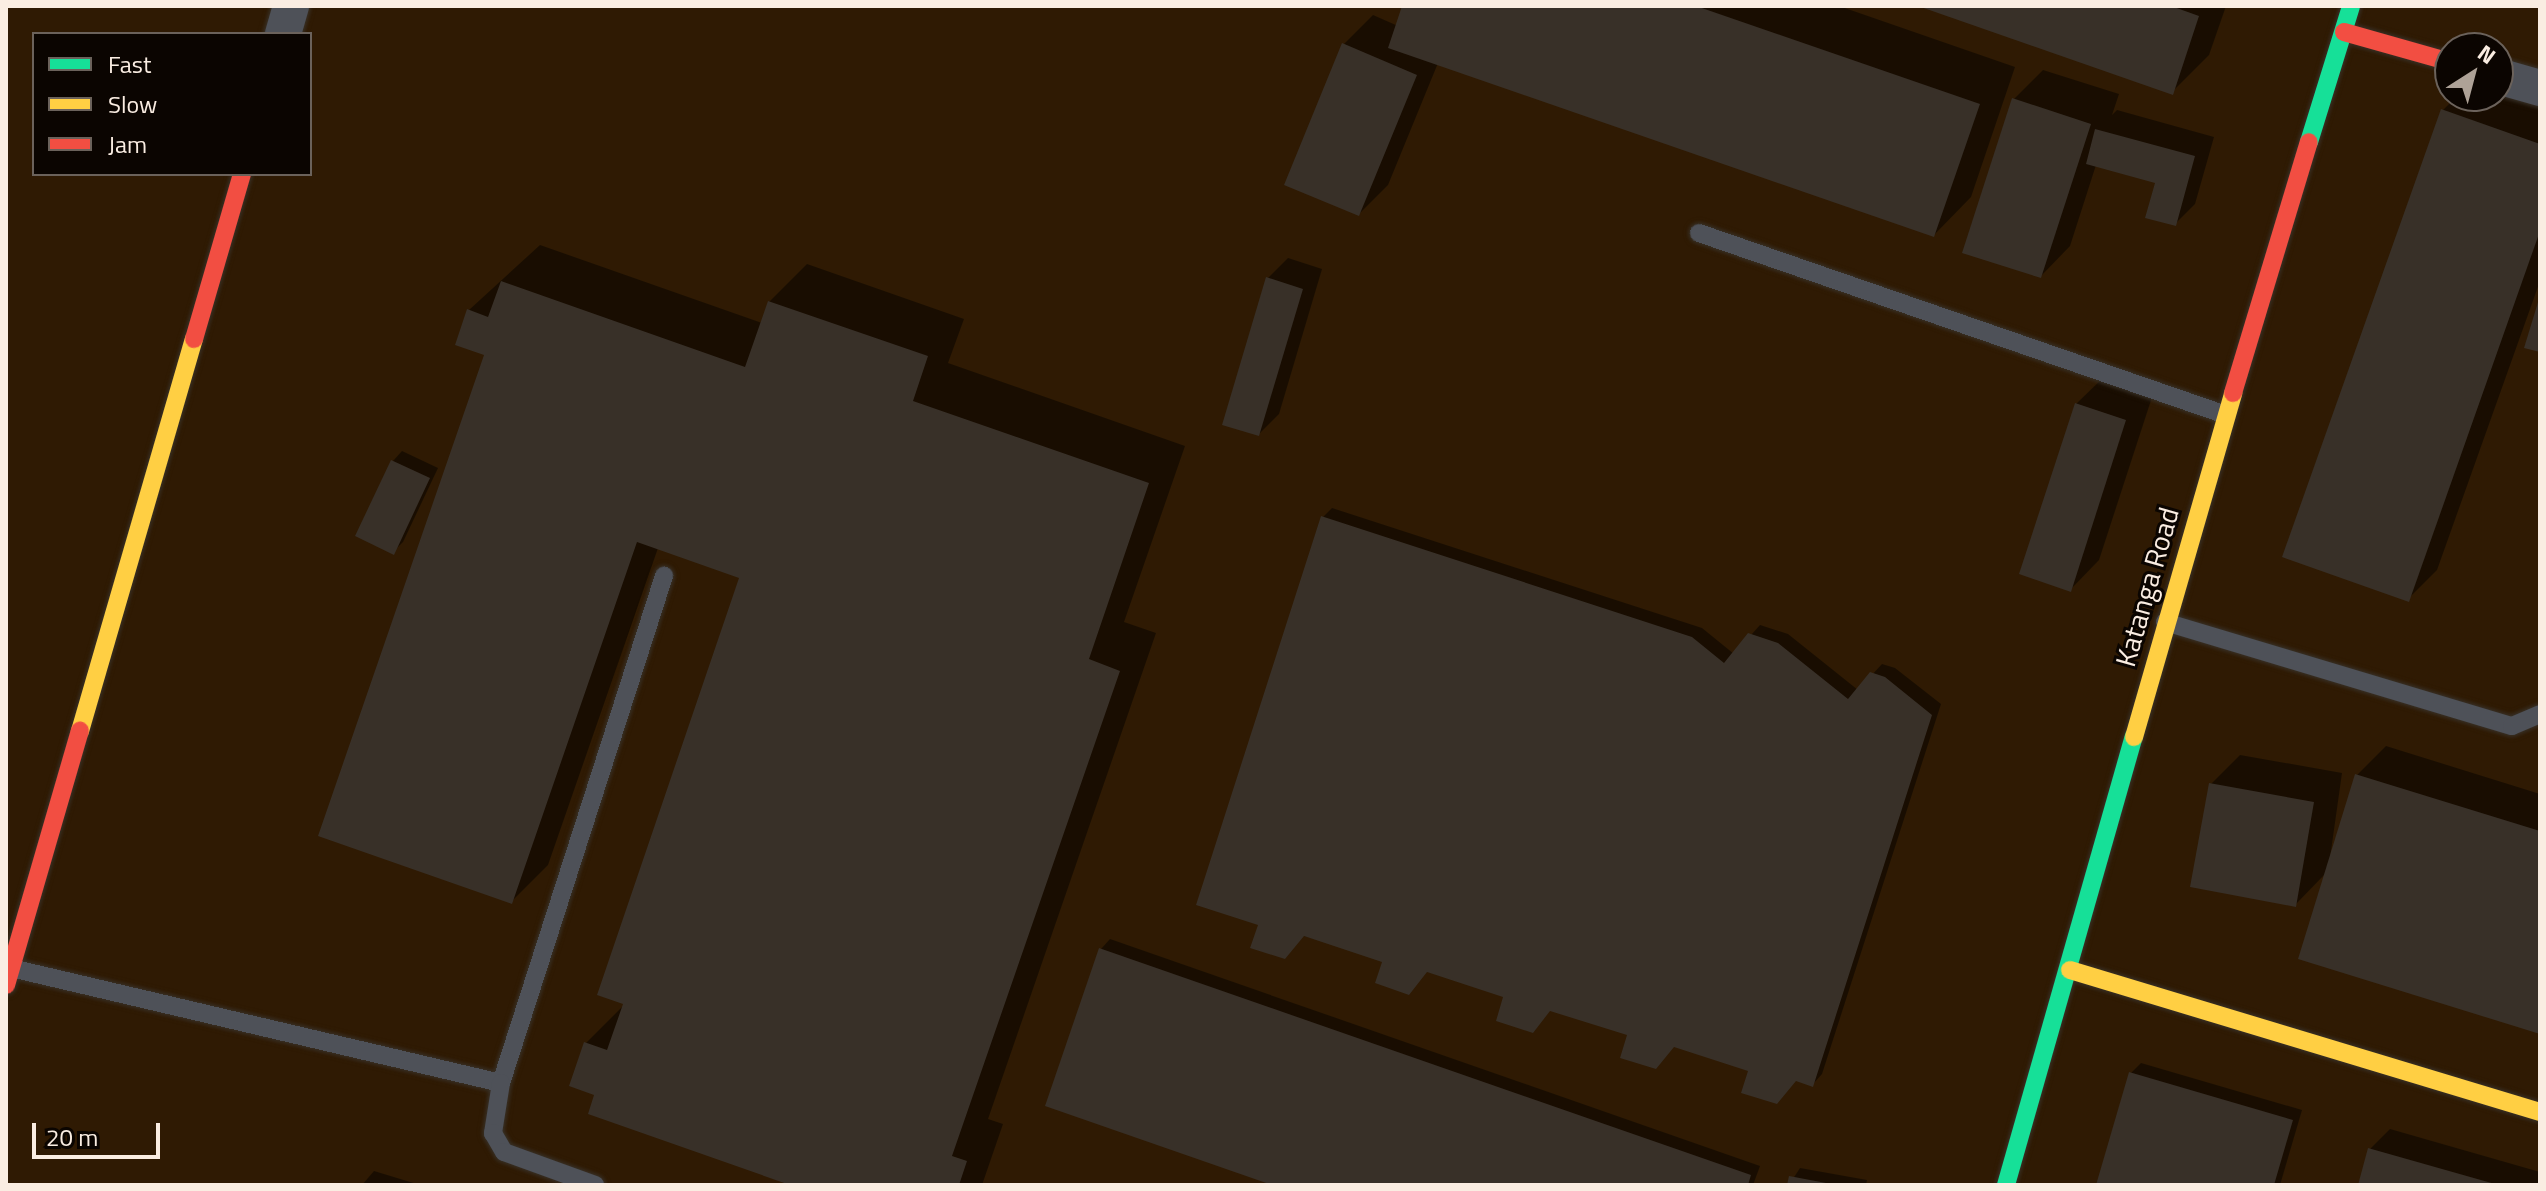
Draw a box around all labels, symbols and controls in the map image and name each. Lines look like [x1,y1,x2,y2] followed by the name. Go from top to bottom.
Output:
[32,32,312,176] legend
[2434,32,2514,112] north arrow
[2471,36,2503,72] text: N
[108,46,151,82] text: Fast
[108,86,157,122] text: Slow
[108,126,147,162] text: Jam
[2108,504,2186,670] street label: Katanga Road
[36,1107,164,1157] scale bar
[46,1119,98,1155] text: 20 m

